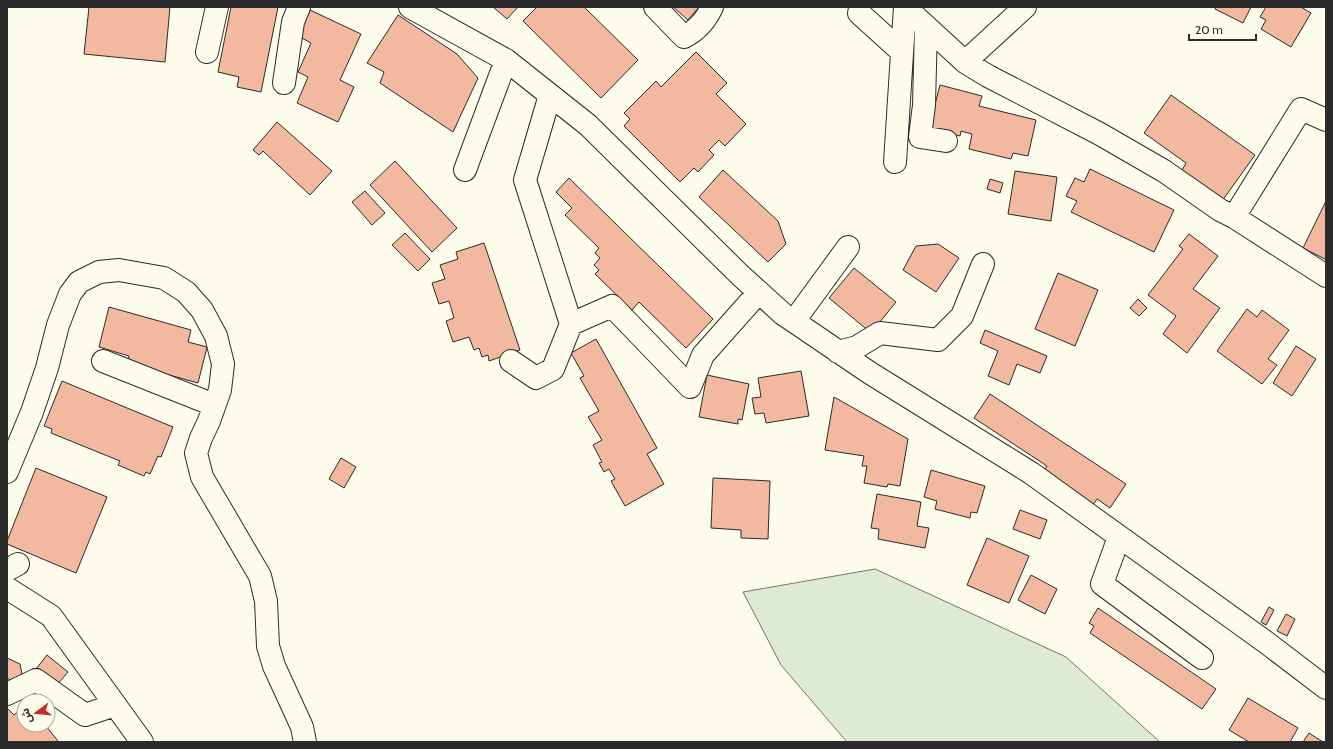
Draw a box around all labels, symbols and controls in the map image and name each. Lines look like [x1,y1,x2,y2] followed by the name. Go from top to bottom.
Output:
[1189,16,1256,42] scale bar
[1195,22,1223,37] text: 20 m
[16,693,56,733] north arrow
[18,707,35,725] text: ش

